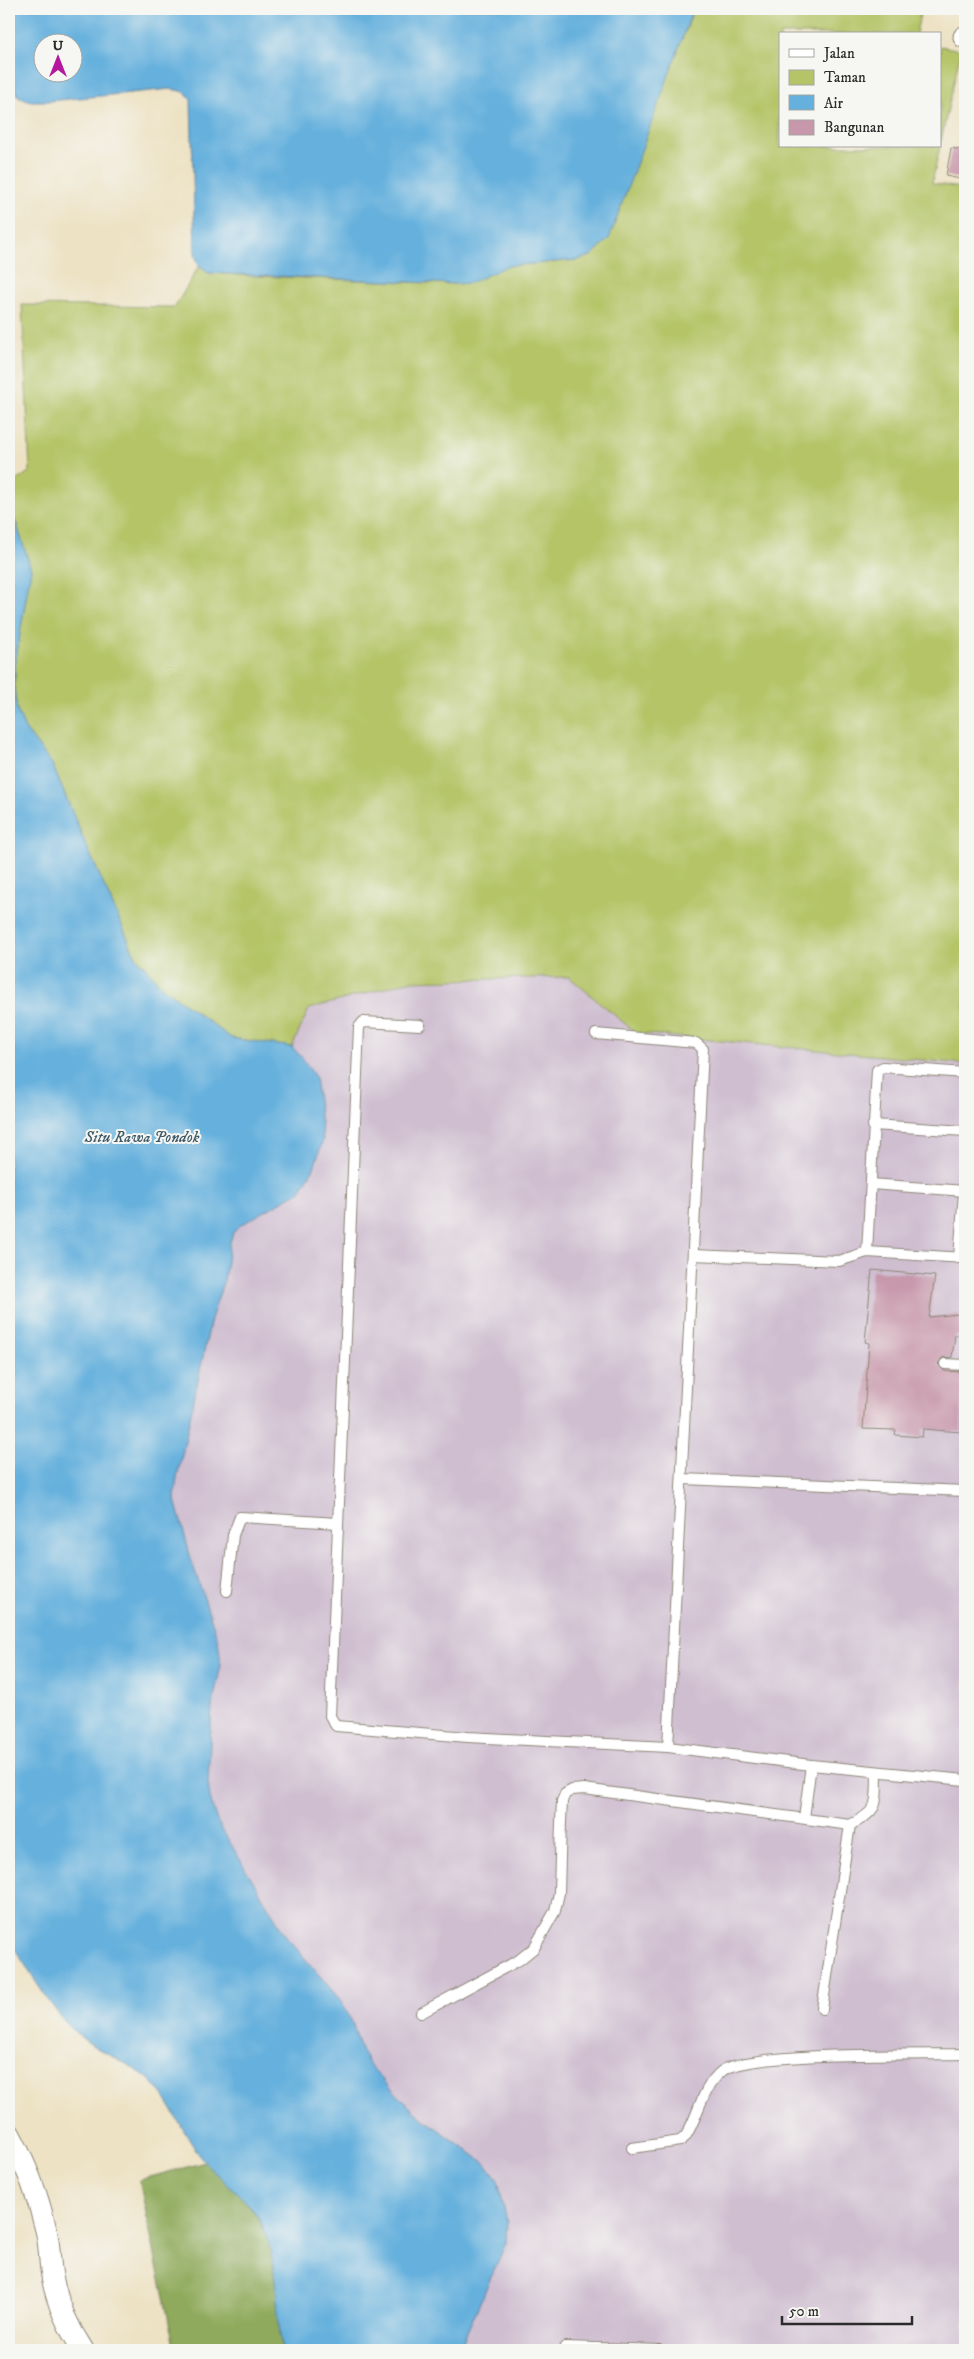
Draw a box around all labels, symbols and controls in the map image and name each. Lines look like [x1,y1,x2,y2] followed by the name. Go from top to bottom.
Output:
[32,32,82,82] north arrow
[779,32,942,148] legend
[53,37,64,55] text: U
[822,44,855,63] text: Jalan
[824,68,866,87] text: Taman
[824,94,843,113] text: Air
[824,118,884,137] text: Bangunan
[83,1127,200,1147] water label: Situ Rawa Pondok
[782,2294,912,2326] scale bar
[789,2302,819,2321] text: 50 m

